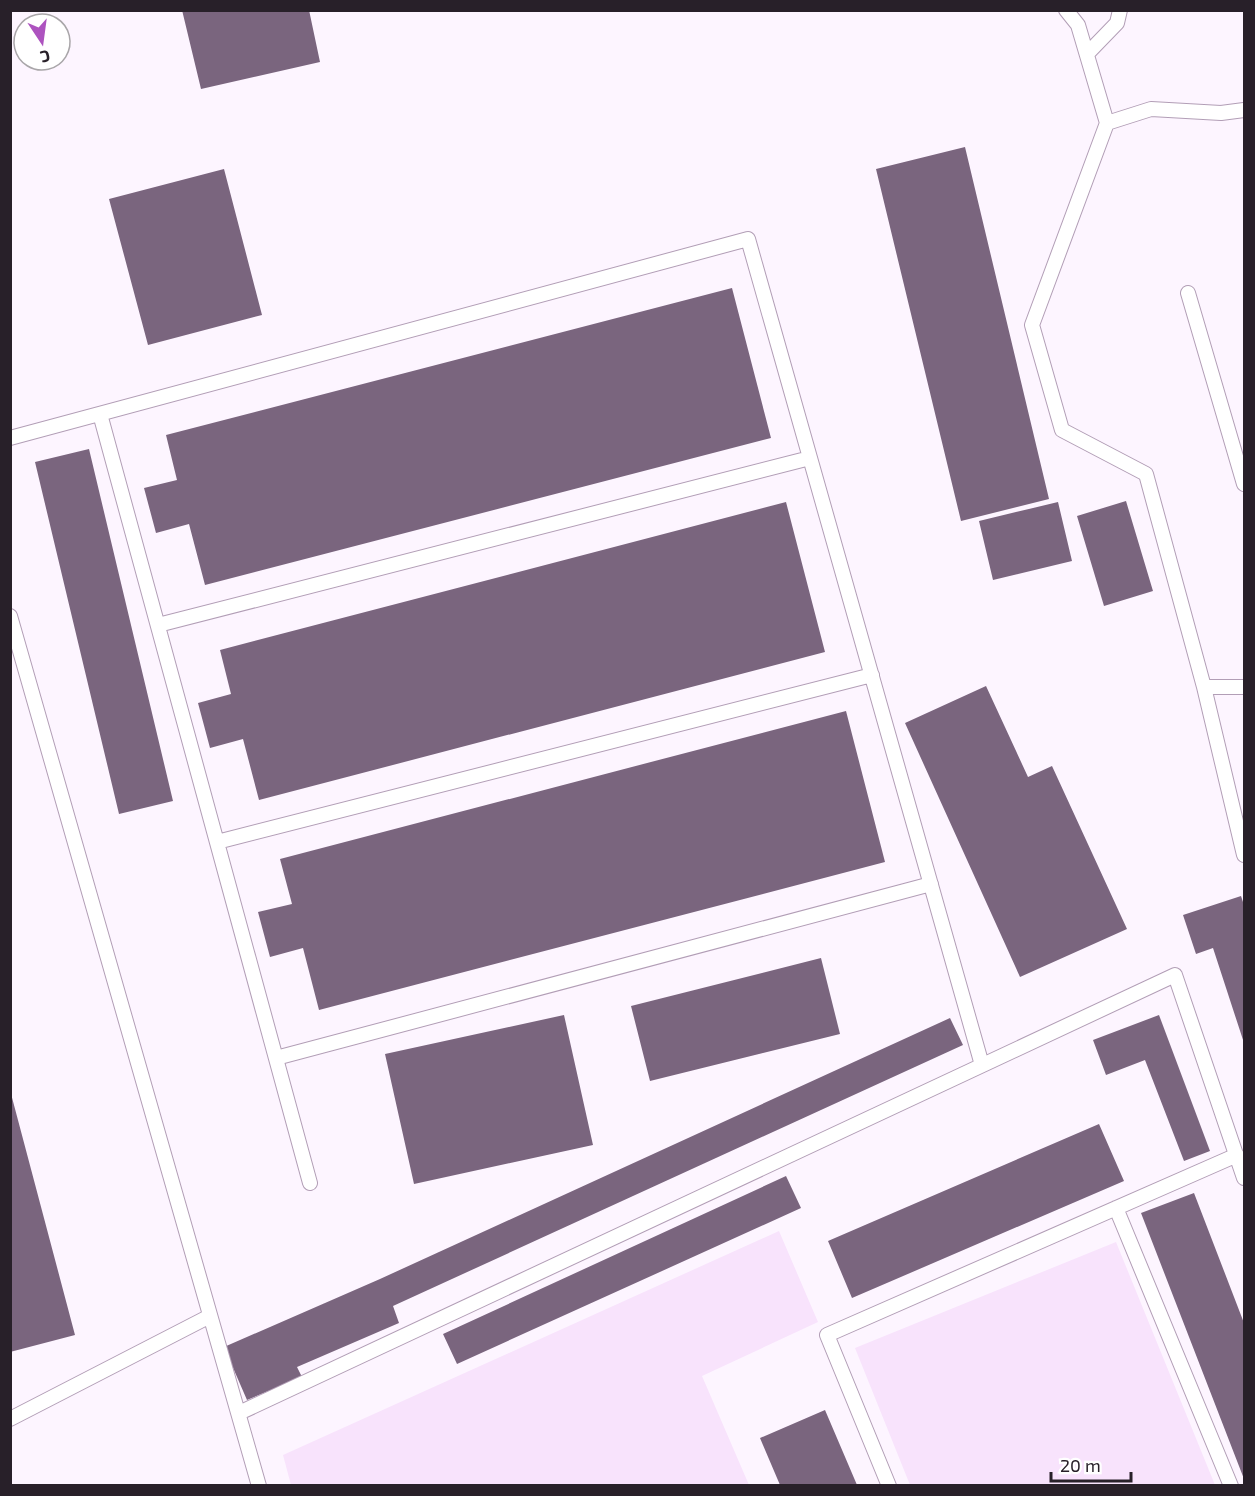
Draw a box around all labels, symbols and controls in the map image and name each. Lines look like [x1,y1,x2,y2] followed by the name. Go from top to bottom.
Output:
[12,12,72,72] north arrow
[39,47,52,67] text: С
[1051,1445,1130,1483] scale bar
[1060,1454,1101,1476] text: 20 m

